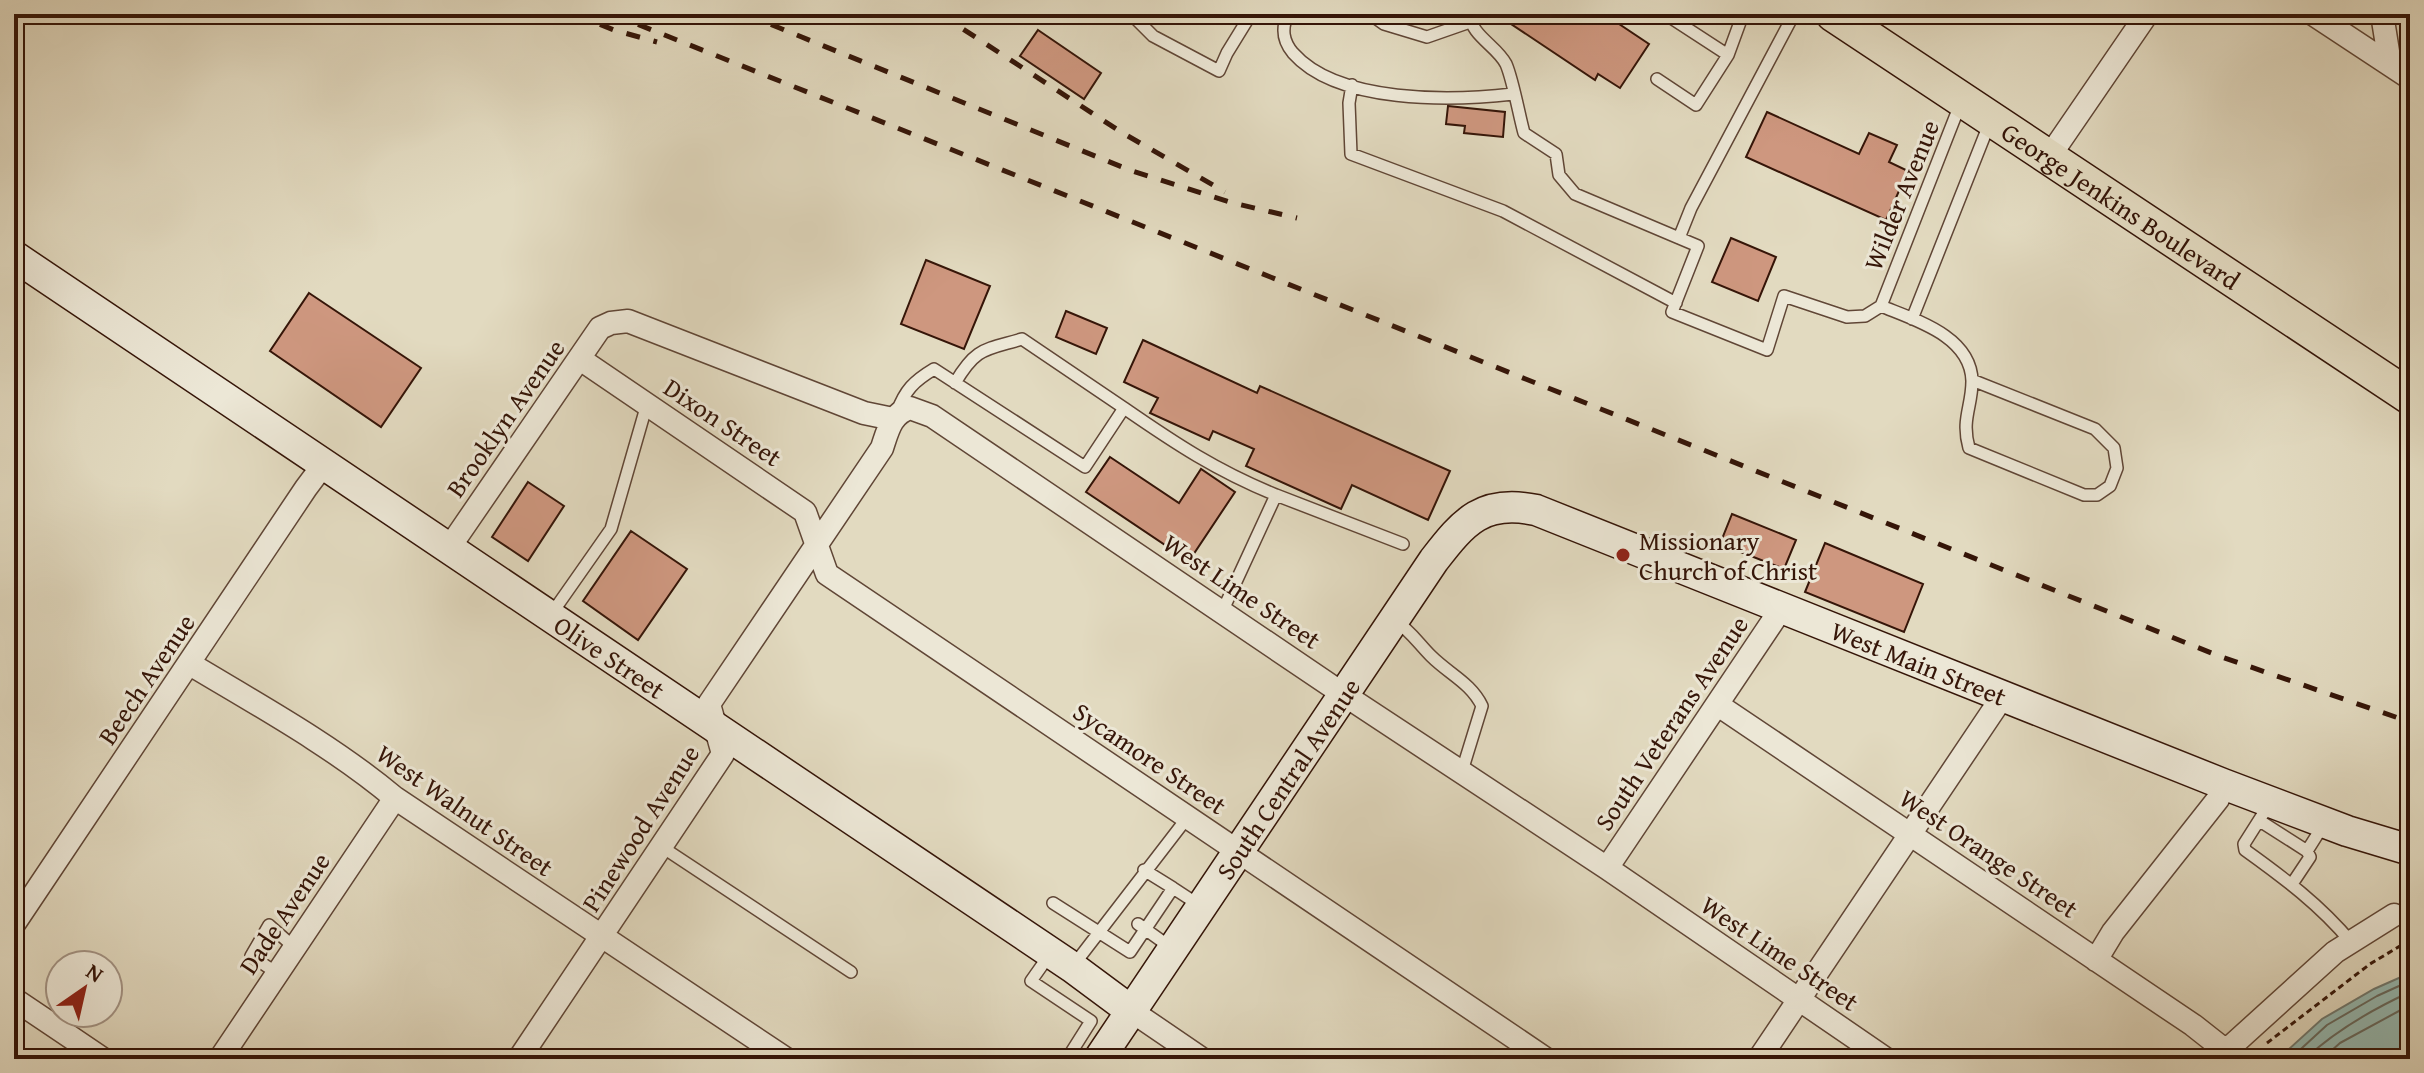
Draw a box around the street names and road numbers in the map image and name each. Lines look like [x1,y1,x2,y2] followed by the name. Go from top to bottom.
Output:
[1994,112,2249,299] street label: George Jenkins Boulevard
[1853,114,1949,276] street label: Wilder Avenue
[436,331,574,505] street label: Brooklyn Avenue
[656,368,790,476] street label: Dixon Street
[1155,524,1329,658] street label: West Lime Street
[547,605,673,708] street label: Olive Street
[88,606,204,752] street label: Beech Avenue
[1584,608,1758,838] street label: South Veterans Avenue
[1826,610,2012,715] street label: West Main Street
[1206,670,1369,887] street label: South Central Avenue
[1065,692,1235,824] street label: Sycamore Street
[368,734,562,886] street label: West Walnut Street
[571,737,709,919] street label: Pinewood Avenue
[1892,779,2086,927] street label: West Orange Street
[229,844,339,982] street label: Dade Avenue
[1693,886,1867,1020] street label: West Lime Street

